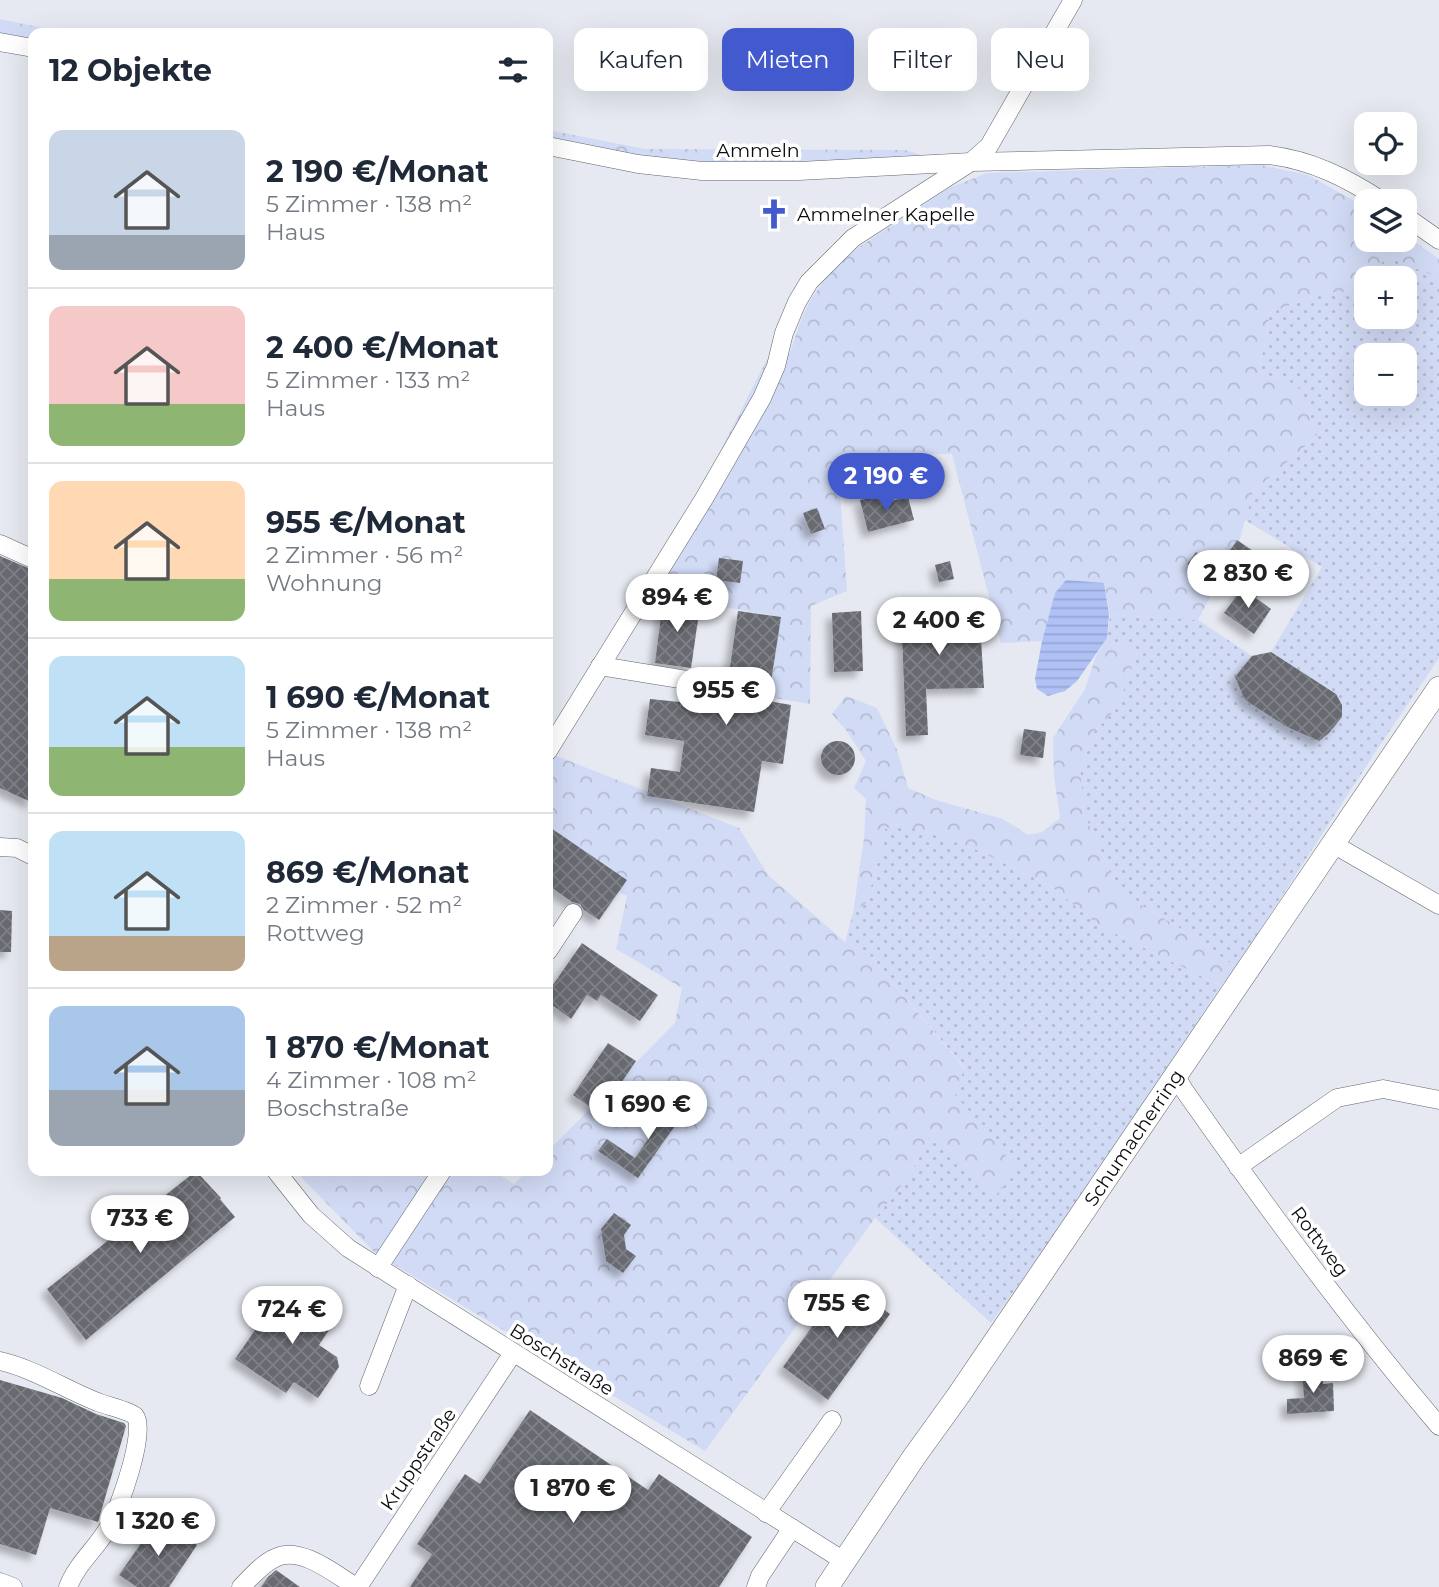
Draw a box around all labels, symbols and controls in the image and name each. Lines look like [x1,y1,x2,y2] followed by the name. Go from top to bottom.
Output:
[574,28,708,91] chip: Kaufen
[722,28,854,91] chip: Mieten
[868,28,977,91] chip: Filter
[991,28,1089,91] chip: Neu
[494,51,532,89] icon: filters
[49,52,212,89] text: 12 Objekte
[1354,112,1417,406] map controls
[1354,112,1417,175] button: locate
[716,139,800,162] street label: Ammeln
[266,153,489,190] text: 2 190 €/Monat
[105,158,189,242] icon: home
[1354,189,1417,252] button: layers
[266,190,472,218] text: 5 Zimmer · 138 m²
[757,197,791,231] church icon: Ammelner Kapelle
[797,203,975,226] place label: Ammelner Kapelle
[266,218,325,246] text: Haus
[1354,266,1417,329] button: +
[266,329,499,366] text: 2 400 €/Monat
[105,334,189,418] icon: home
[1354,343,1417,406] button: −
[266,366,470,394] text: 5 Zimmer · 133 m²
[266,394,325,422] text: Haus
[821,454,951,513] pin: 2 190 €
[844,462,928,490] text: 2 190 €
[266,504,466,541] text: 955 €/Monat
[105,509,189,593] icon: home
[266,541,463,569] text: 2 Zimmer · 56 m²
[1183,550,1313,610] pin: 2 830 €
[1203,559,1293,587] text: 2 830 €
[266,569,383,597] text: Wohnung
[628,574,726,634] pin: 894 €
[642,583,712,611] text: 894 €
[874,598,1004,657] pin: 2 400 €
[893,606,985,634] text: 2 400 €
[677,668,775,727] pin: 955 €
[692,676,760,704] text: 955 €
[266,679,490,716] text: 1 690 €/Monat
[105,684,189,768] icon: home
[266,716,472,744] text: 5 Zimmer · 138 m²
[266,744,325,772] text: Haus
[266,854,469,891] text: 869 €/Monat
[105,859,189,943] icon: home
[266,891,462,919] text: 2 Zimmer · 52 m²
[266,919,365,947] text: Rottweg
[266,1029,490,1066] text: 1 870 €/Monat
[105,1034,189,1118] icon: home
[1079,1065,1188,1211] street label: Schumacherring
[266,1066,477,1094] text: 4 Zimmer · 108 m²
[583,1082,713,1141] pin: 1 690 €
[605,1090,691,1118] text: 1 690 €
[266,1094,409,1122] text: Boschstraße
[91,1196,189,1255] pin: 733 €
[1286,1202,1353,1281] street label: Rottweg
[107,1204,173,1232] text: 733 €
[788,1280,886,1340] pin: 755 €
[243,1286,341,1346] pin: 724 €
[804,1289,870,1317] text: 755 €
[258,1295,326,1323] text: 724 €
[506,1318,618,1400] street label: Boschstraße
[1264,1336,1362,1395] pin: 869 €
[1278,1344,1348,1372] text: 869 €
[376,1404,461,1515] street label: Kruppstraße
[508,1466,638,1525] pin: 1 870 €
[530,1474,616,1502] text: 1 870 €
[93,1498,223,1558] pin: 1 320 €
[116,1507,200,1535] text: 1 320 €

